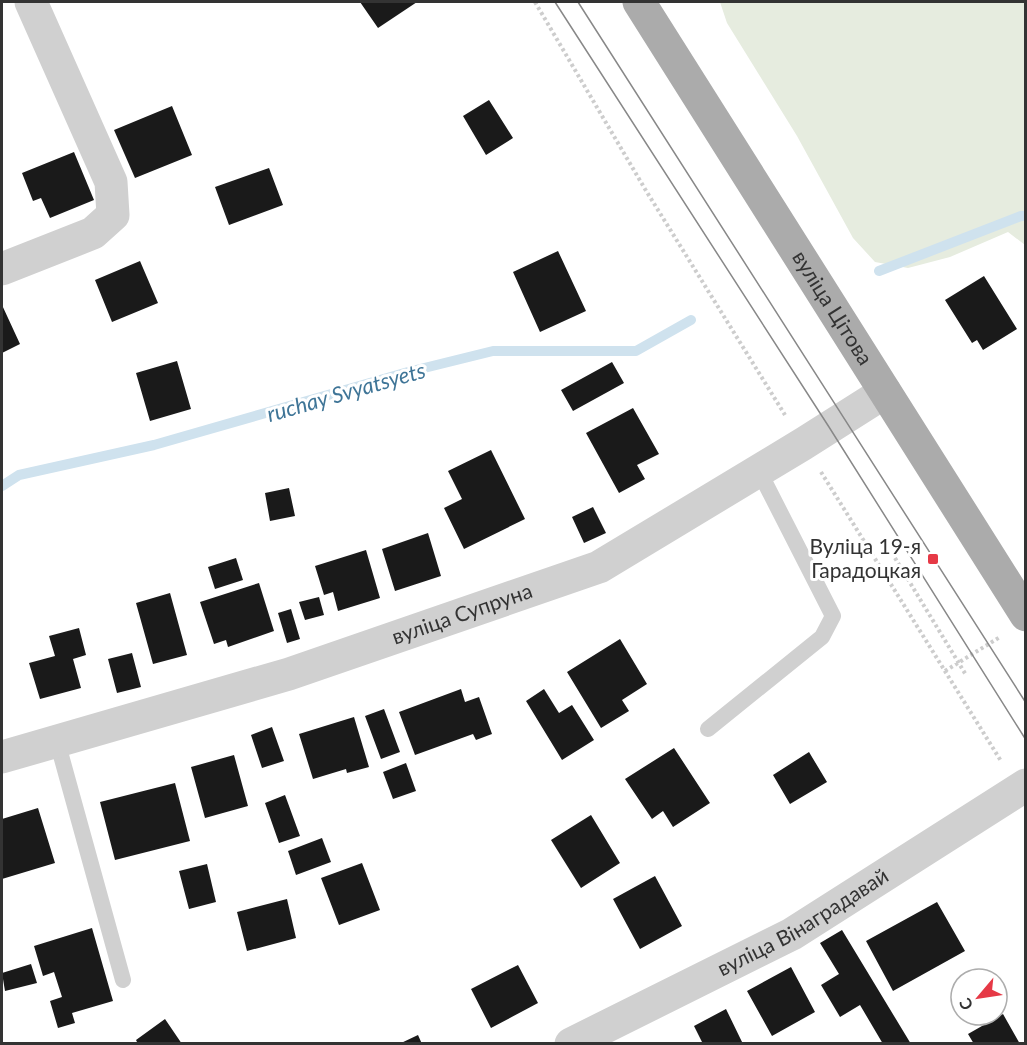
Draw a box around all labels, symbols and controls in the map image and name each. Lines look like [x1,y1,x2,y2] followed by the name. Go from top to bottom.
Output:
[788,246,879,369] street label: вуліца Цітова
[263,356,428,427] water label: ruchay Svyatsyets
[809,533,921,582] place label: Вуліца 19-я Гарадоцкая
[926,552,940,566] marker: Вуліца 19-я Гарадоцкая
[388,577,535,649] street label: вуліца Супруна
[713,862,892,980] street label: вуліца Вінаградавай
[949,967,1009,1027] north arrow
[954,995,976,1014] text: С

